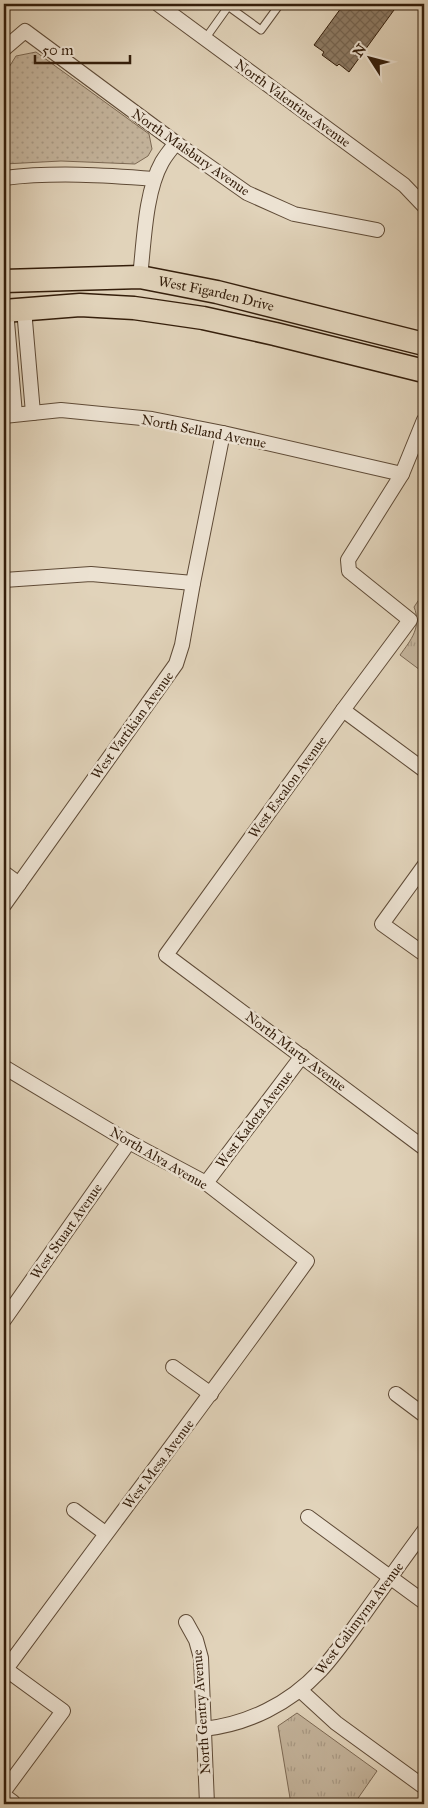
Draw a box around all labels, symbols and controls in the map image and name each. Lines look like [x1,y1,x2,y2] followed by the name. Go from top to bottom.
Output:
[35,32,130,64] scale bar
[346,32,396,82] north arrow
[42,41,74,59] text: 50 m
[350,41,370,60] text: N
[232,56,354,151] street label: North Valentine Avenue
[128,105,253,200] street label: North Malsbury Avenue
[157,273,276,315] street label: West Figarden Drive
[140,411,268,452] street label: North Selland Avenue
[88,668,177,783] street label: West Vartikian Avenue
[245,733,330,842] street label: West Escalon Avenue
[242,1008,350,1095] street label: North Marty Avenue
[212,1067,297,1171] street label: West Kadota Avenue
[107,1123,211,1193] street label: North Alva Avenue
[27,1180,106,1283] street label: West Stuart Avenue
[119,1416,198,1512] street label: West Mesa Avenue
[312,1559,407,1678] street label: West Calimyrna Avenue
[189,1649,214,1775] street label: North Gentry Avenue

